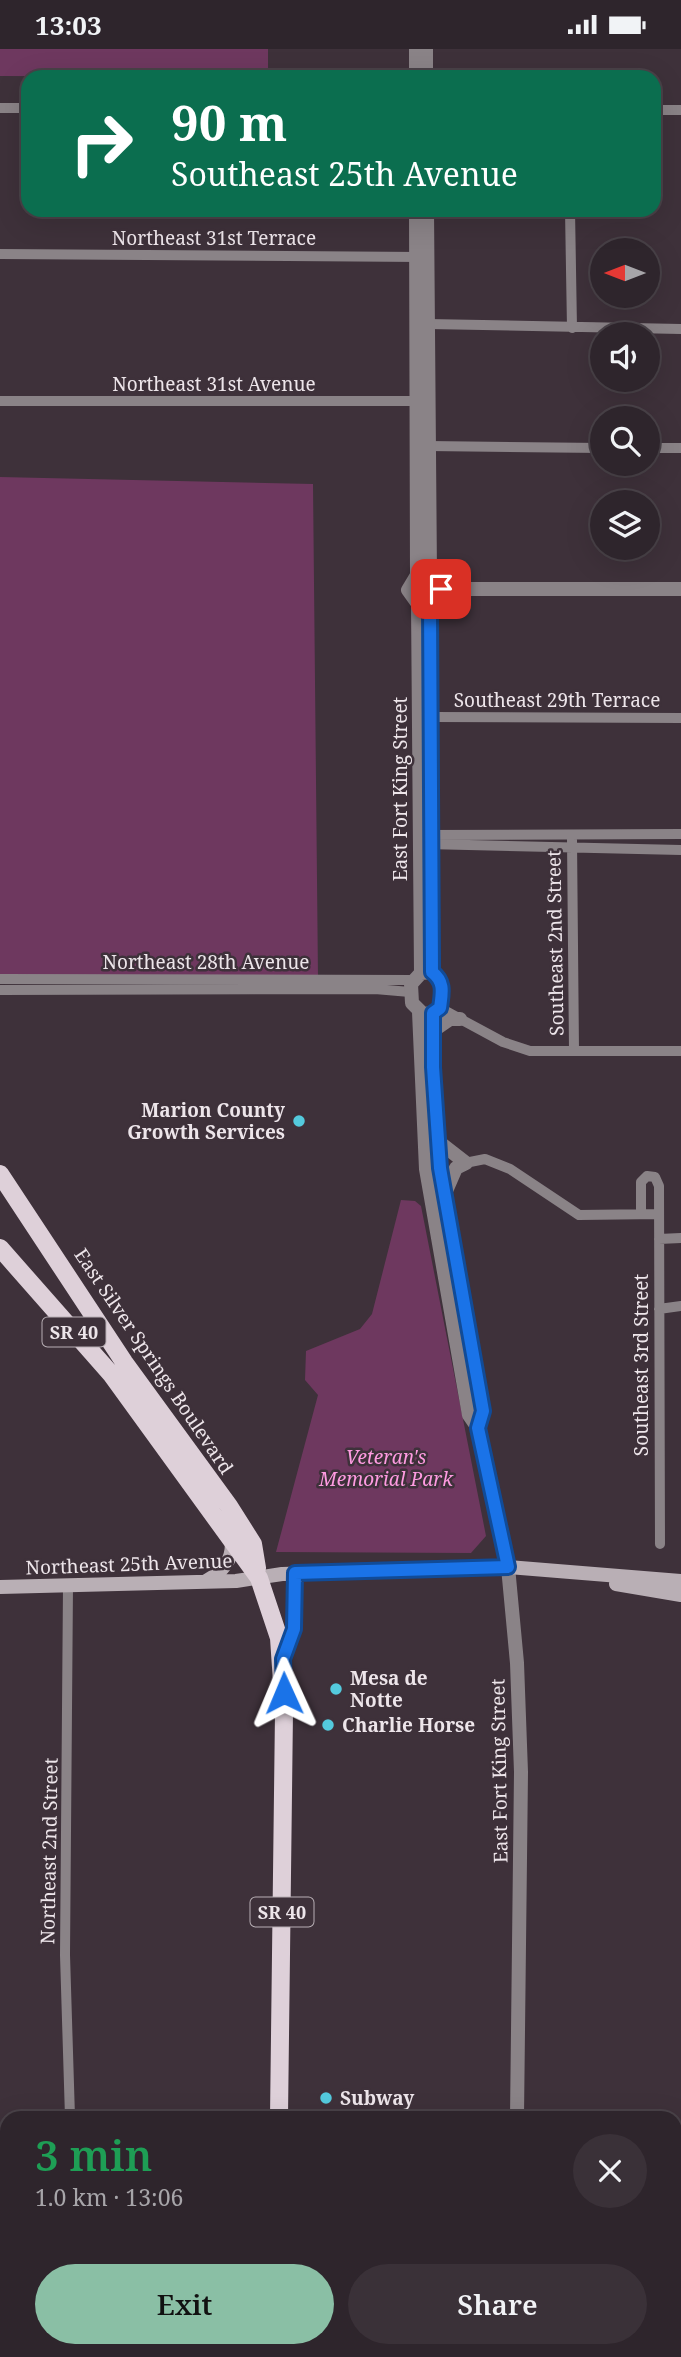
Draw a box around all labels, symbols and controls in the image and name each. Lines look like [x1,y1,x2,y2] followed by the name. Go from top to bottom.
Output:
[35,7,102,43] text: 13:03
[171,89,287,155] text: 90 m
[56,98,147,189] icon: right
[171,152,518,195] text: Southeast 25th Avenue
[112,225,316,251] street label: Northeast 31st Terrace
[590,238,660,308] north arrow
[590,238,660,560] map controls
[590,322,660,392] button: sound
[112,371,316,397] street label: Northeast 31st Avenue
[590,406,660,476] button: search
[590,490,660,560] button: layers
[411,559,471,619] pin
[422,570,460,608] icon: arrive
[454,687,660,713] street label: Southeast 29th Terrace
[387,696,413,881] street label: East Fort King Street
[540,850,570,1036] street label: Southeast 2nd Street
[102,949,310,975] street label: Northeast 28th Avenue
[127,1097,285,1145] place label: Marion County Growth Services
[291,1113,307,1129] marker: Marion County Growth Services
[69,1243,240,1479] street label: East Silver Springs Boulevard
[628,1274,654,1456] street label: Southeast 3rd Street
[42,1317,106,1347] road number: SR 40
[318,1444,454,1492] park label: Veteran's Memorial Park
[25,1547,233,1581] street label: Northeast 25th Avenue
[247,1656,321,1730] position arrow
[350,1665,428,1713] place label: Mesa de Notte
[484,1678,514,1863] street label: East Fort King Street
[328,1681,344,1697] marker: Mesa de Notte
[342,1712,475,1738] place label: Charlie Horse
[320,1717,336,1733] marker: Charlie Horse
[34,1757,64,1945] street label: Northeast 2nd Street
[250,1898,314,1927] road number: SR 40
[340,2085,414,2111] place label: Subway
[318,2090,334,2106] marker: Subway
[35,2126,152,2183] text: 3 min
[573,2134,647,2208] button: close
[35,2181,183,2213] text: 1.0 km · 13:06
[35,2264,334,2344] button: Exit
[348,2264,647,2344] button: Share

